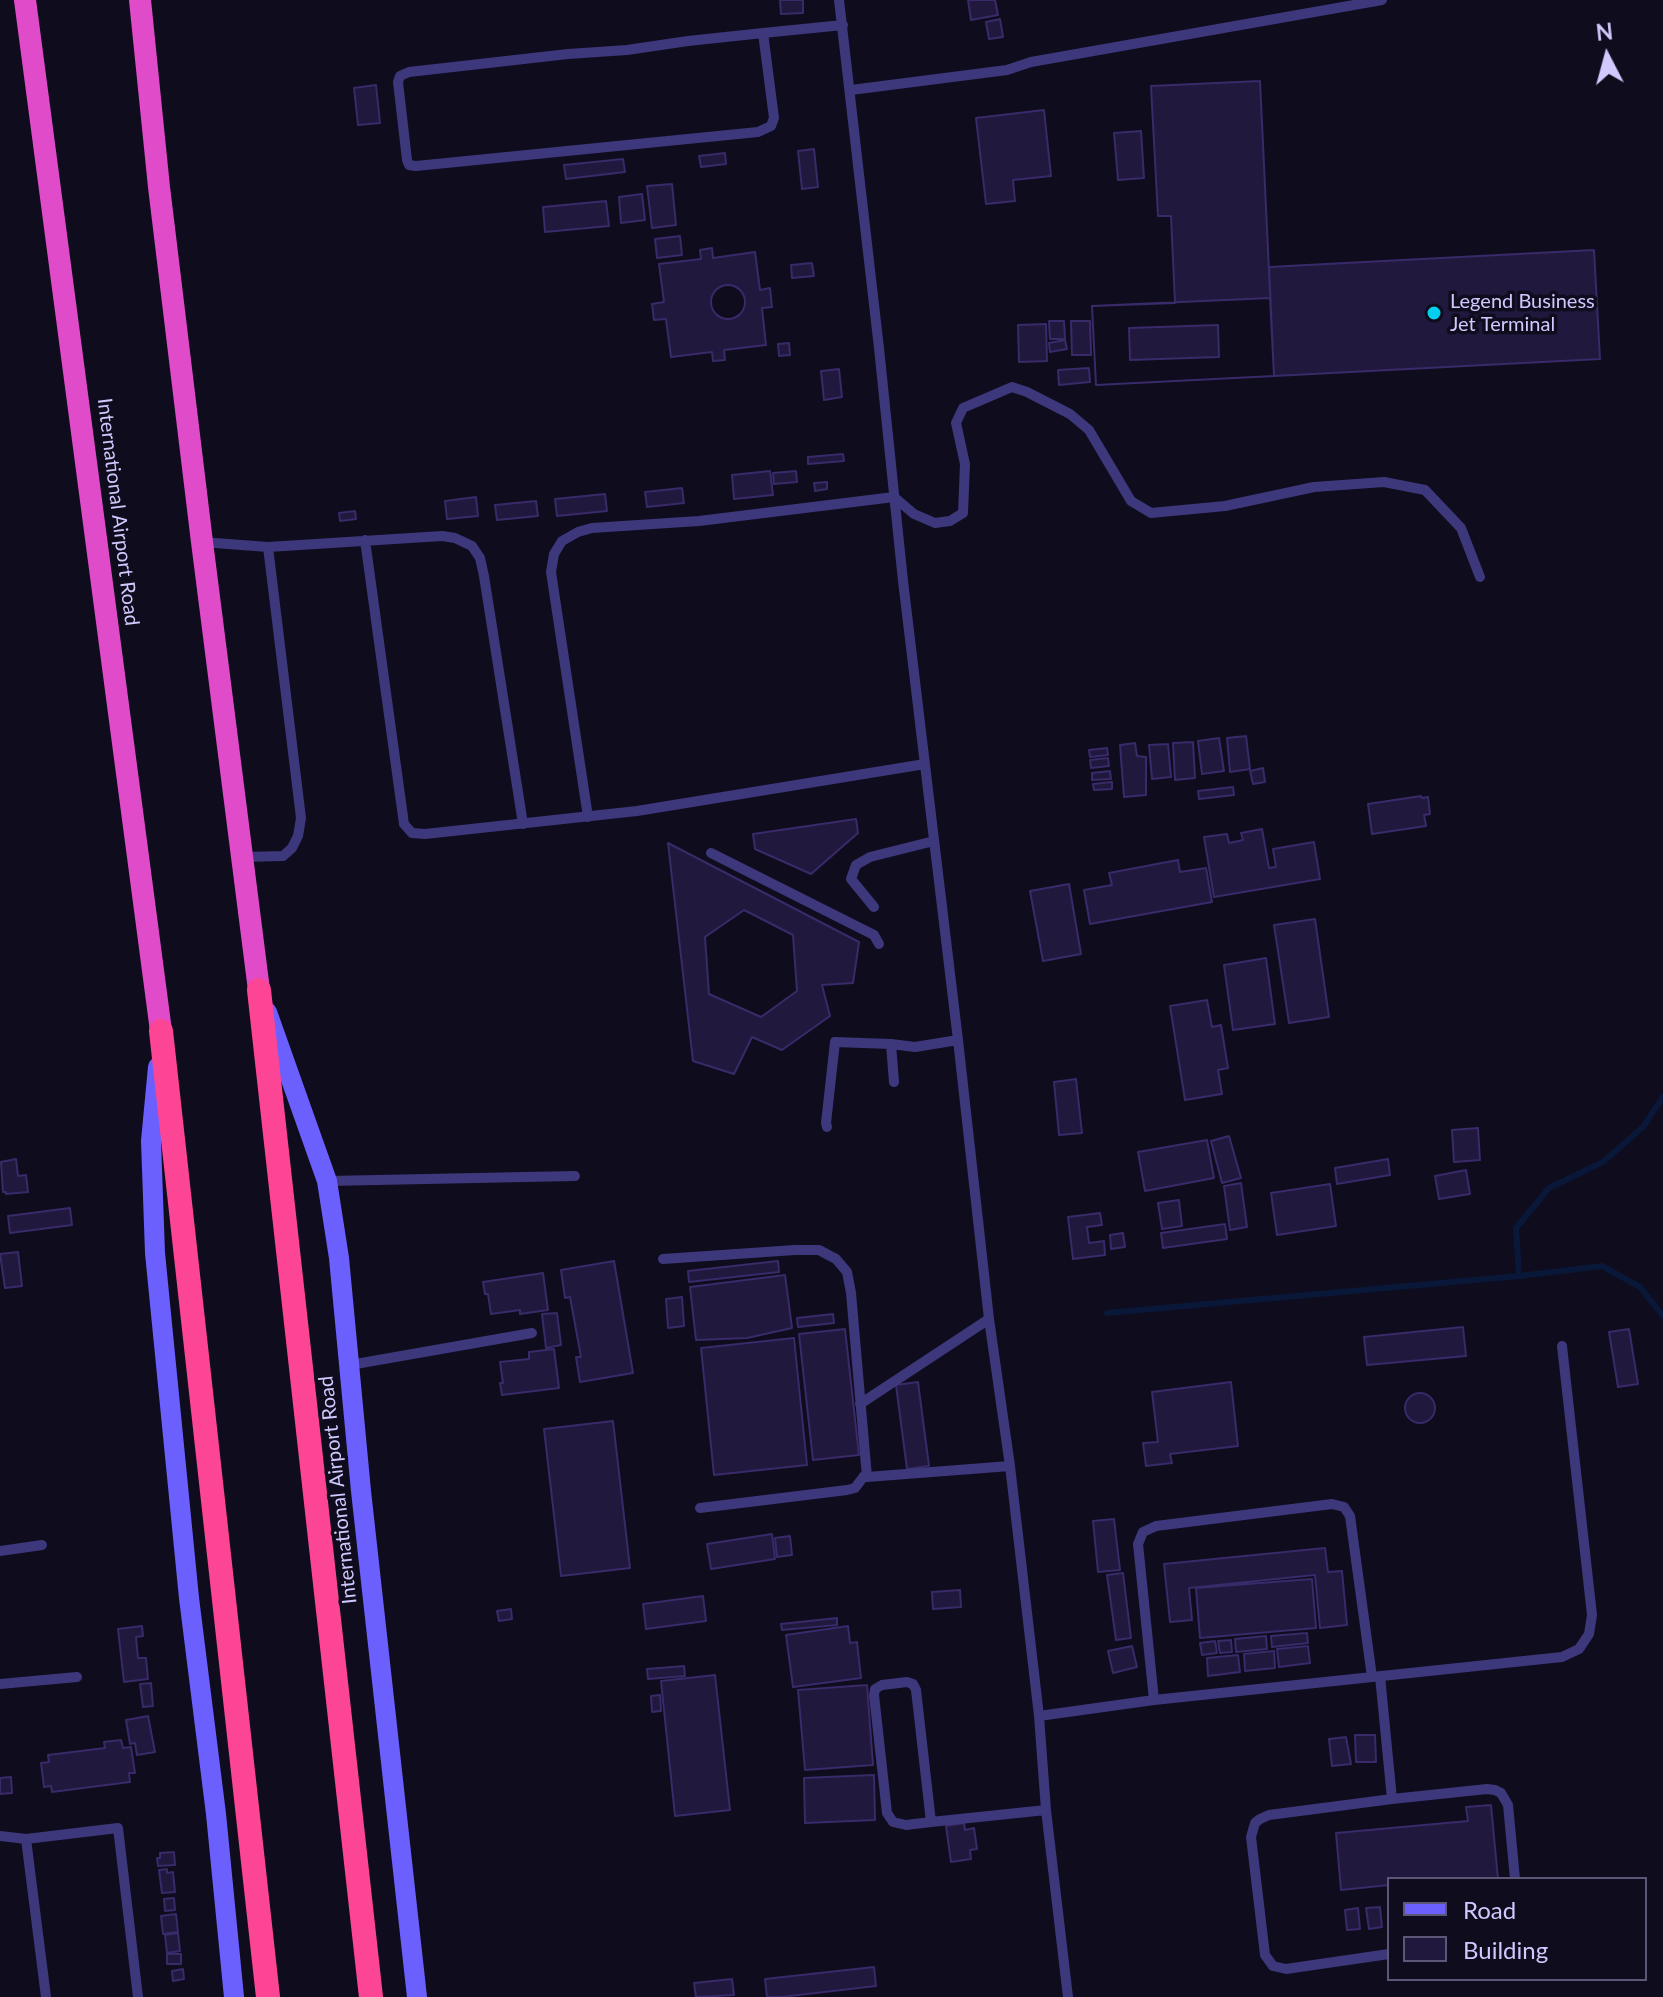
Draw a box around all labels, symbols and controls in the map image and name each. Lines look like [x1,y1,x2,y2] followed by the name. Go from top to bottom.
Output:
[1567,16,1647,96] north arrow
[1595,17,1614,46] text: N
[1450,290,1595,337] place label: Legend Business Jet Terminal
[1425,304,1443,322] marker: Legend Business Jet Terminal
[92,397,144,627] street label: International Airport Road
[314,1375,362,1605] street label: International Airport Road
[1387,1877,1647,1981] legend
[1463,1895,1516,1924] text: Road
[1463,1935,1548,1964] text: Building

